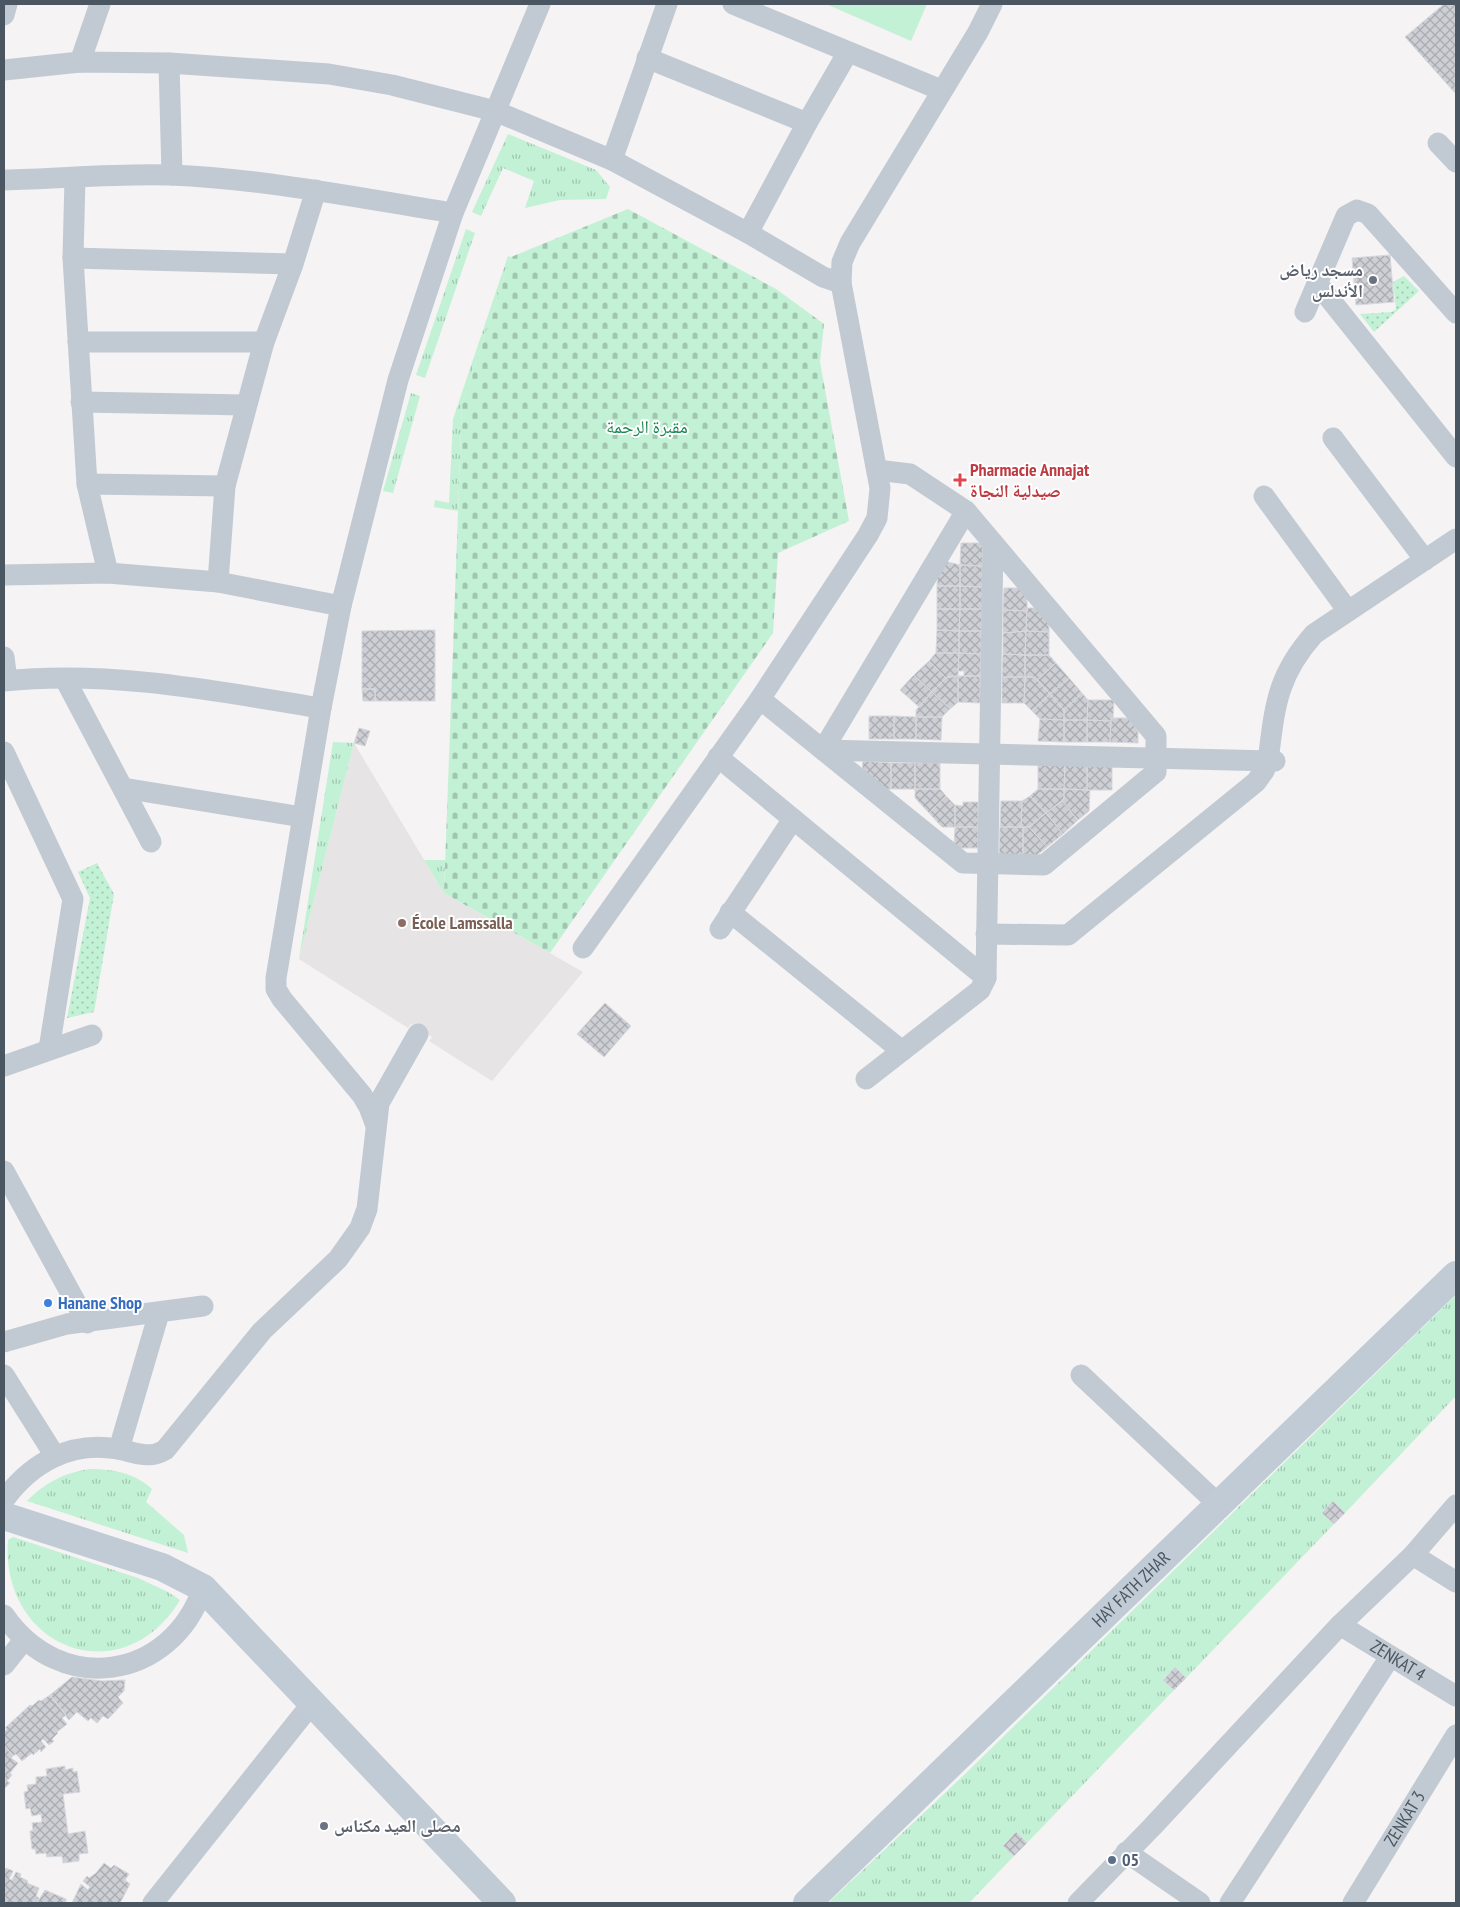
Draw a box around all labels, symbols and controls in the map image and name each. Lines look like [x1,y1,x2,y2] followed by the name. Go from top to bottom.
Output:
[1279,258,1363,302] place label: مسجد رياض الأندلس
[1367,274,1379,286] marker: مسجد رياض الأندلس
[606,415,688,438] park label: مقبرة الرحمة
[970,458,1090,502] place label: Pharmacie Annajat صيدلية النجاة
[954,474,966,486] marker: Pharmacie Annajat صيدلية النجاة
[412,911,513,934] place label: École Lamssalla
[396,917,408,929] marker: École Lamssalla
[58,1291,142,1314] place label: Hanane Shop
[42,1297,54,1309] marker: Hanane Shop
[1087,1546,1175,1632] street label: HAY FATH ZHAR
[1366,1634,1430,1686] street label: ZENKAT 4
[1379,1786,1430,1850] street label: ZENKAT 3
[334,1814,461,1837] place label: مصلى العيد مكناس
[318,1820,330,1832] marker: مصلى العيد مكناس
[1122,1848,1139,1871] place label: 05
[1106,1854,1118,1866] marker: 05

